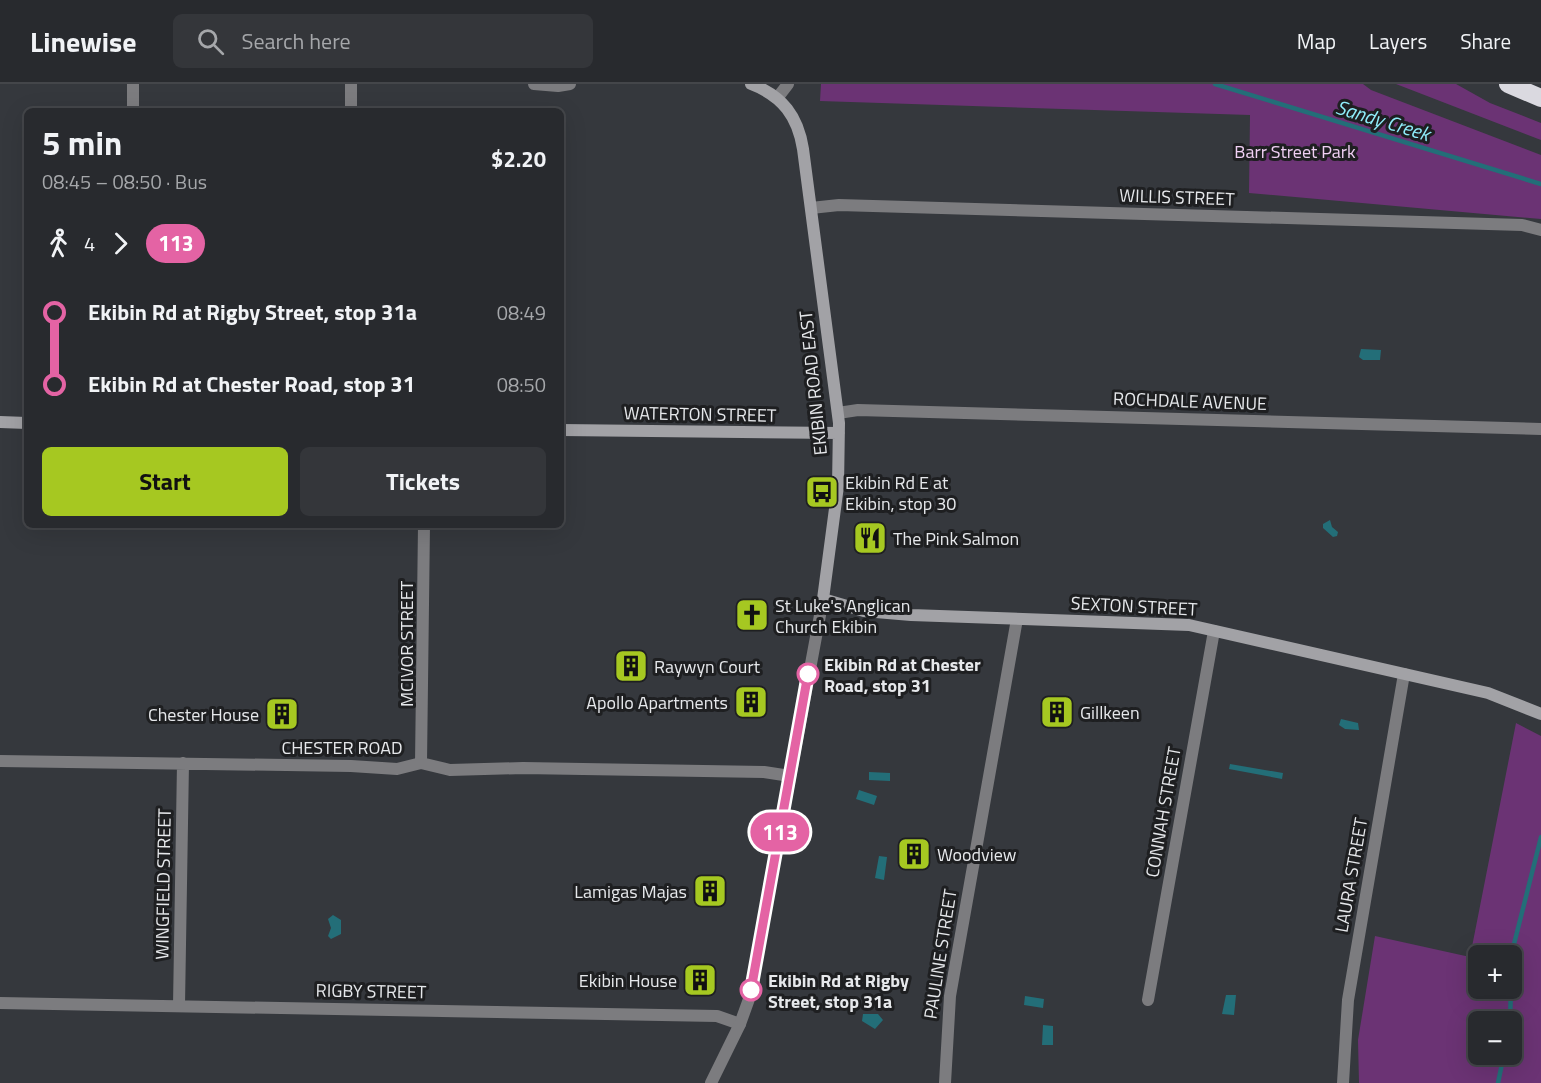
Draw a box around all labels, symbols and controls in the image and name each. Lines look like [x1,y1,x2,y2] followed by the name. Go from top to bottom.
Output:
[173,14,593,68] search box
[30,20,137,63] text: Linewise
[242,24,351,58] text: Search here
[194,25,227,58] icon: search
[1297,25,1336,57] text: Map
[1369,25,1427,57] text: Layers
[1460,25,1511,57] text: Share
[1332,91,1436,150] water label: Sandy Creek
[42,118,122,168] text: 5 min
[1234,138,1356,165] park label: Barr Street Park
[491,142,546,176] text: $2.20
[42,166,207,197] text: 08:45 – 08:50 · Bus
[1119,181,1236,213] street label: WILLIS STREET
[42,227,75,260] icon: walk
[104,227,137,260] icon: forward
[158,227,193,259] text: 113
[84,228,95,259] text: 4
[88,295,417,329] text: Ekibin Rd at Rigby Street, stop 31a
[497,297,546,328] text: 08:49
[792,309,834,457] street label: EKIBIN ROAD EAST
[88,367,415,401] text: Ekibin Rd at Chester Road, stop 31
[497,369,546,400] text: 08:50
[1113,385,1267,417] street label: ROCHDALE AVENUE
[623,399,777,429] street label: WATERTON STREET
[42,447,288,516] button: Start
[300,447,546,516] button: Tickets
[845,469,956,517] place label: Ekibin Rd E at Ekibin, stop 30
[804,474,840,510] bus stop icon: Ekibin Rd E at Ekibin, stop 30
[852,520,888,556] restaurant icon: The Pink Salmon
[893,525,1019,552] place label: The Pink Salmon
[393,580,420,707] street label: MCIVOR STREET
[1070,589,1198,623] street label: SEXTON STREET
[775,592,910,640] place label: St Luke's Anglican Church Ekibin
[734,597,770,633] church icon: St Luke's Anglican Church Ekibin
[613,648,649,684] building icon: Raywyn Court
[824,651,981,699] place label: Ekibin Rd at Chester Road, stop 31
[654,653,761,680] place label: Raywyn Court
[797,663,819,685] marker: Ekibin Rd at Chester Road, stop 31
[733,684,769,720] building icon: Apollo Apartments
[586,689,728,716] place label: Apollo Apartments
[1039,694,1075,730] building icon: Gillkeen
[264,696,300,732] building icon: Chester House
[1080,699,1140,726] place label: Gillkeen
[148,701,259,728] place label: Chester House
[281,734,403,761] street label: CHESTER ROAD
[1138,744,1188,880] street label: CONNAH STREET
[148,808,178,960] street label: WINGFIELD STREET
[746,812,814,852] line badge: 113
[1328,815,1374,935] street label: LAURA STREET
[762,816,798,848] text: 113
[896,836,932,872] building icon: Woodview
[937,841,1017,868] place label: Woodview
[692,873,728,909] building icon: Lamigas Majas
[574,878,687,905] place label: Lamigas Majas
[916,887,964,1021] street label: PAULINE STREET
[1468,945,1522,1065] map controls
[1468,945,1522,999] button: +
[682,962,718,998] building icon: Ekibin House
[579,967,677,994] place label: Ekibin House
[768,967,909,1015] place label: Ekibin Rd at Rigby Street, stop 31a
[315,977,427,1005] street label: RIGBY STREET
[740,979,762,1001] marker: Ekibin Rd at Rigby Street, stop 31a
[1468,1011,1522,1065] button: −

